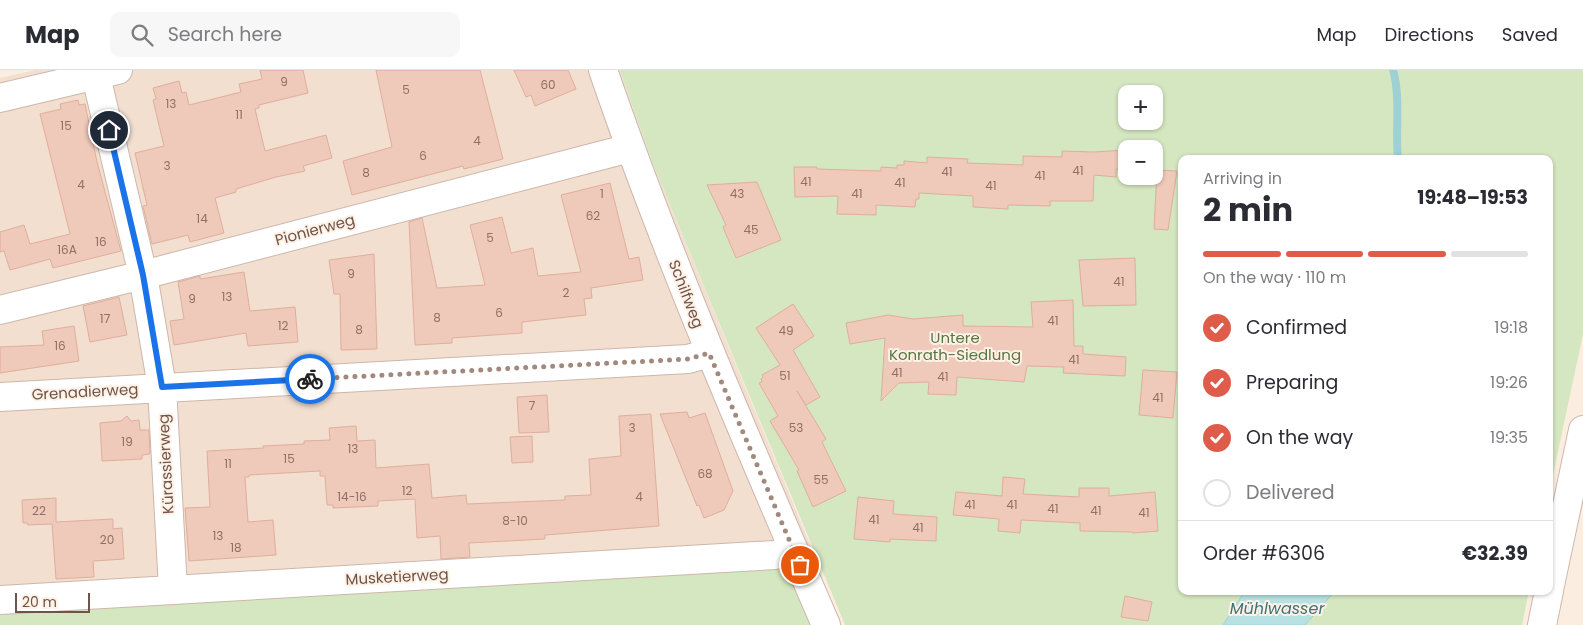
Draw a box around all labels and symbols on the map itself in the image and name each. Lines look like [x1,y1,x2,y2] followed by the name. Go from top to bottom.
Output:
[280,73,288,90] house number: 9
[540,76,556,93] house number: 60
[402,81,410,98] house number: 5
[166,95,176,112] house number: 13
[235,106,243,123] house number: 11
[88,109,130,151] pin
[60,117,72,134] house number: 15
[473,132,481,149] house number: 4
[419,147,427,164] house number: 6
[163,157,171,174] house number: 3
[1072,162,1084,179] house number: 41
[941,163,953,180] house number: 41
[362,164,370,181] house number: 8
[1034,167,1046,184] house number: 41
[800,173,812,190] house number: 41
[894,174,906,191] house number: 41
[77,176,85,193] house number: 4
[985,177,997,194] house number: 41
[600,185,604,202] house number: 1
[730,185,744,202] house number: 43
[851,185,863,202] house number: 41
[586,207,600,224] house number: 62
[273,209,357,250] street label: Pionierweg
[196,210,208,227] house number: 14
[743,221,759,238] house number: 45
[486,229,494,246] house number: 5
[95,233,107,250] house number: 16
[57,241,77,258] house number: 16A
[664,257,709,331] street label: Schilfweg
[347,265,355,282] house number: 9
[1113,273,1125,290] house number: 41
[563,284,570,301] house number: 2
[222,288,232,305] house number: 13
[188,290,196,307] house number: 9
[495,304,503,321] house number: 6
[433,309,441,326] house number: 8
[100,310,111,327] house number: 17
[1047,312,1059,329] house number: 41
[278,317,288,334] house number: 12
[355,321,363,338] house number: 8
[778,322,794,339] house number: 49
[889,327,1021,365] park label: Untere Konrath-Siedlung
[54,337,66,354] house number: 16
[1068,351,1080,368] house number: 41
[285,354,335,404] courier
[891,364,903,381] house number: 41
[779,367,791,384] house number: 51
[937,368,949,385] house number: 41
[31,378,139,405] street label: Grenadierweg
[1152,389,1164,406] house number: 41
[529,397,536,414] house number: 7
[152,413,179,515] street label: Kürassierweg
[628,419,636,436] house number: 3
[789,419,803,436] house number: 53
[121,433,133,450] house number: 19
[348,440,358,457] house number: 13
[283,450,295,467] house number: 15
[224,455,232,472] house number: 11
[697,465,713,482] house number: 68
[813,471,829,488] house number: 55
[402,482,412,499] house number: 12
[337,488,367,505] house number: 14-16
[635,488,643,505] house number: 4
[964,496,976,513] house number: 41
[1006,496,1018,513] house number: 41
[1047,500,1059,517] house number: 41
[32,502,46,519] house number: 22
[1090,502,1102,519] house number: 41
[1138,504,1150,521] house number: 41
[868,511,880,528] house number: 41
[502,512,528,529] house number: 8-10
[912,519,924,536] house number: 41
[213,527,223,544] house number: 13
[100,531,114,548] house number: 20
[230,539,242,556] house number: 18
[779,544,821,586] pin
[345,563,449,590] street label: Musketierweg
[15,590,90,613] scale bar
[1230,597,1325,620] water label: Mühlwasser

